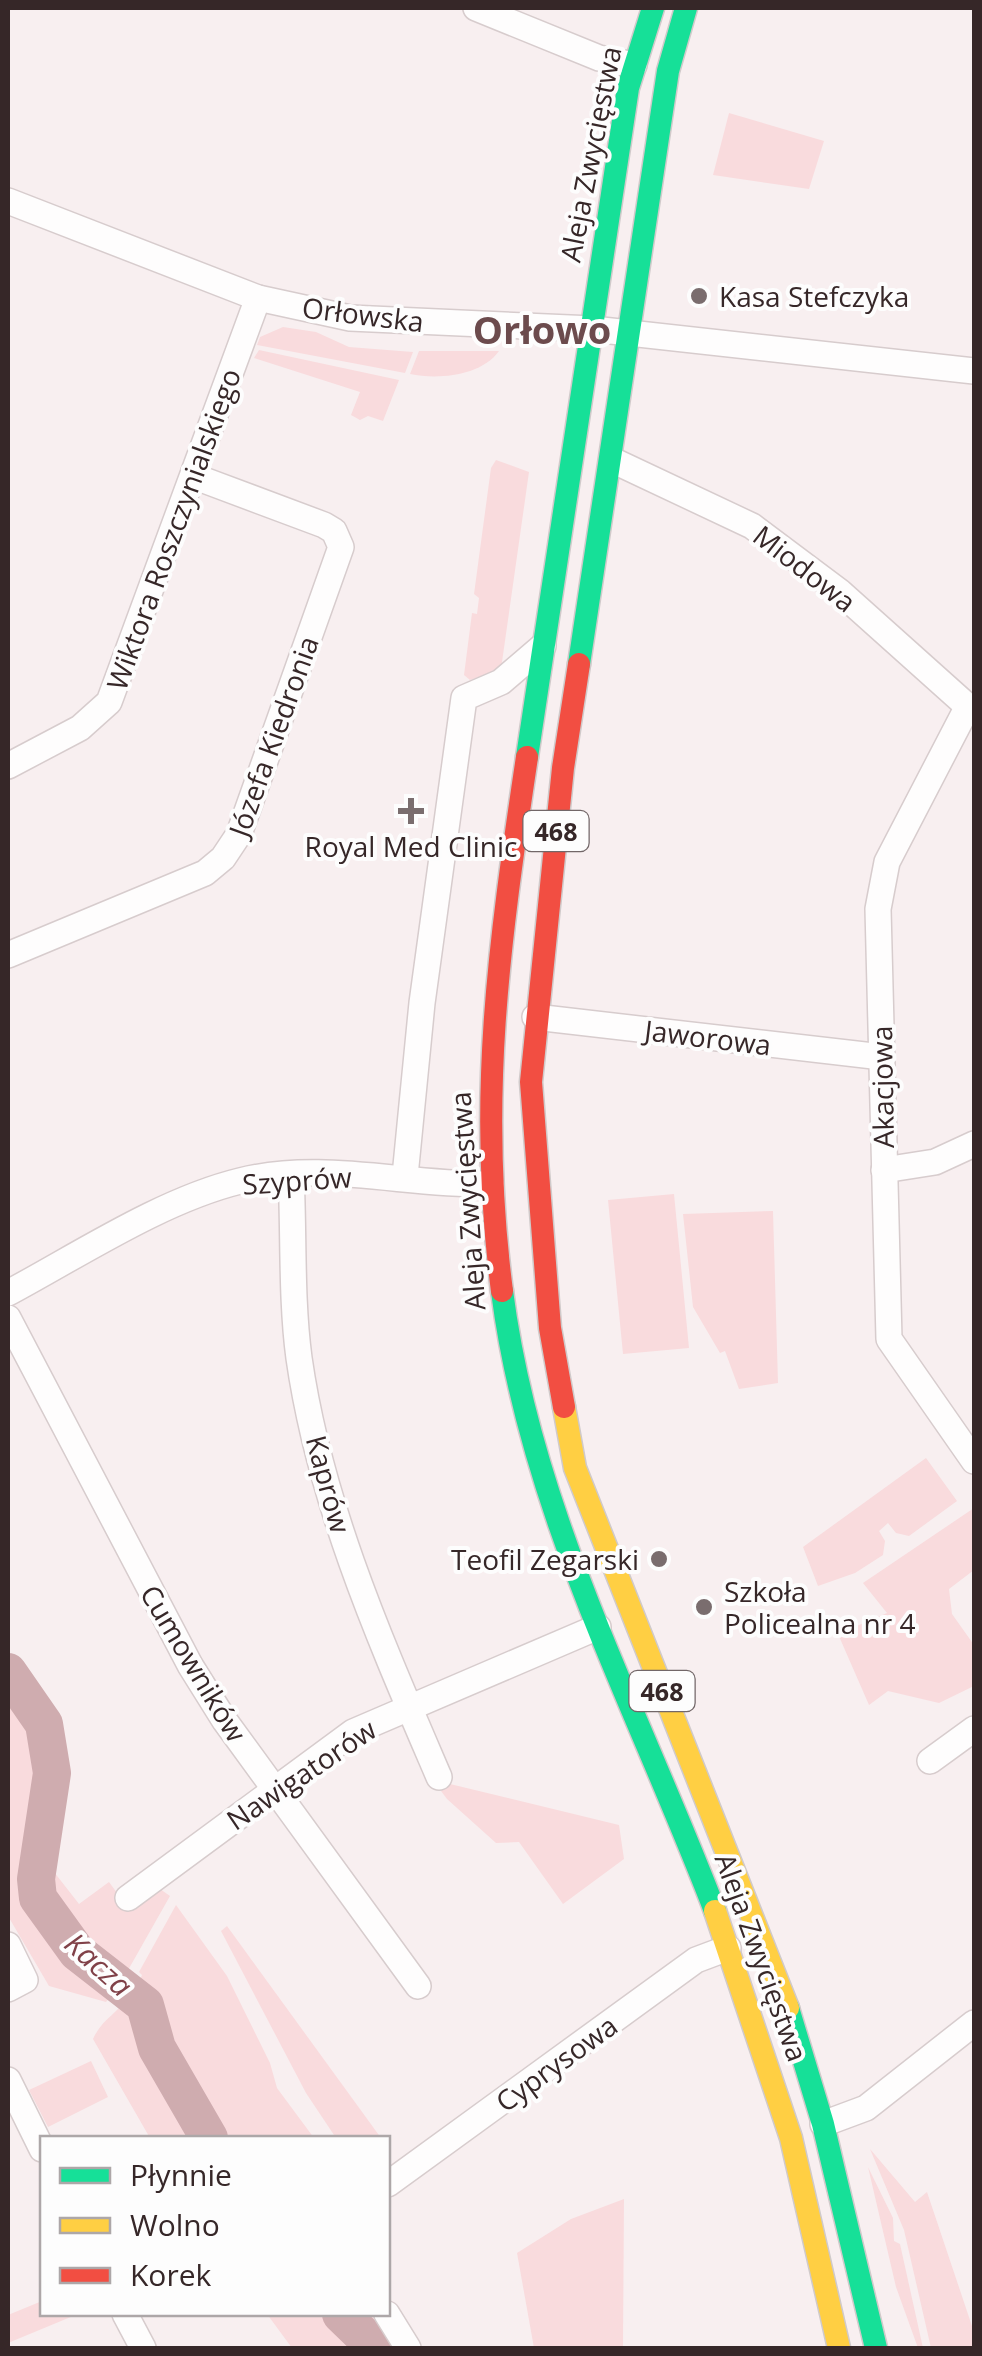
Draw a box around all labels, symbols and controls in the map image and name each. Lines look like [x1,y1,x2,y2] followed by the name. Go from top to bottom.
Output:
[550,43,630,265] street label: Aleja Zwycięstwa
[719,277,909,315] place label: Kasa Stefczyka
[688,285,710,307] marker: Kasa Stefczyka
[300,288,426,340] street label: Orłowska
[473,303,611,355] district label: Orłowo
[97,363,249,695] street label: Wiktora Roszczynialskiego
[746,516,864,620] street label: Miodowa
[218,631,327,844] street label: Józefa Kiedronia
[398,798,424,824] marker: Royal Med Clinic
[524,811,588,851] road number: 468
[305,827,517,865] place label: Royal Med Clinic
[640,1010,773,1064] street label: Jaworowa
[862,1025,902,1149] street label: Akacjowa
[440,1090,494,1312] street label: Aleja Zwycięstwa
[241,1157,353,1203] street label: Szyprów
[298,1431,360,1537] street label: Kaprów
[451,1540,639,1578] place label: Teofil Zegarski
[648,1548,670,1570] marker: Teofil Zegarski
[724,1572,916,1642] place label: Szkoła Policealna nr 4
[132,1577,256,1749] street label: Cumowników
[693,1596,715,1618] marker: Szkoła Policealna nr 4
[630,1671,694,1711] road number: 468
[219,1710,384,1838] street label: Nawigatorów
[707,1848,817,2066] street label: Aleja Zwycięstwa
[56,1923,142,2005] water label: Kacza
[488,2006,624,2120] street label: Cyprysowa
[40,2136,390,2316] legend
[130,2154,232,2195] text: Płynnie
[130,2204,220,2245] text: Wolno
[130,2254,212,2295] text: Korek

